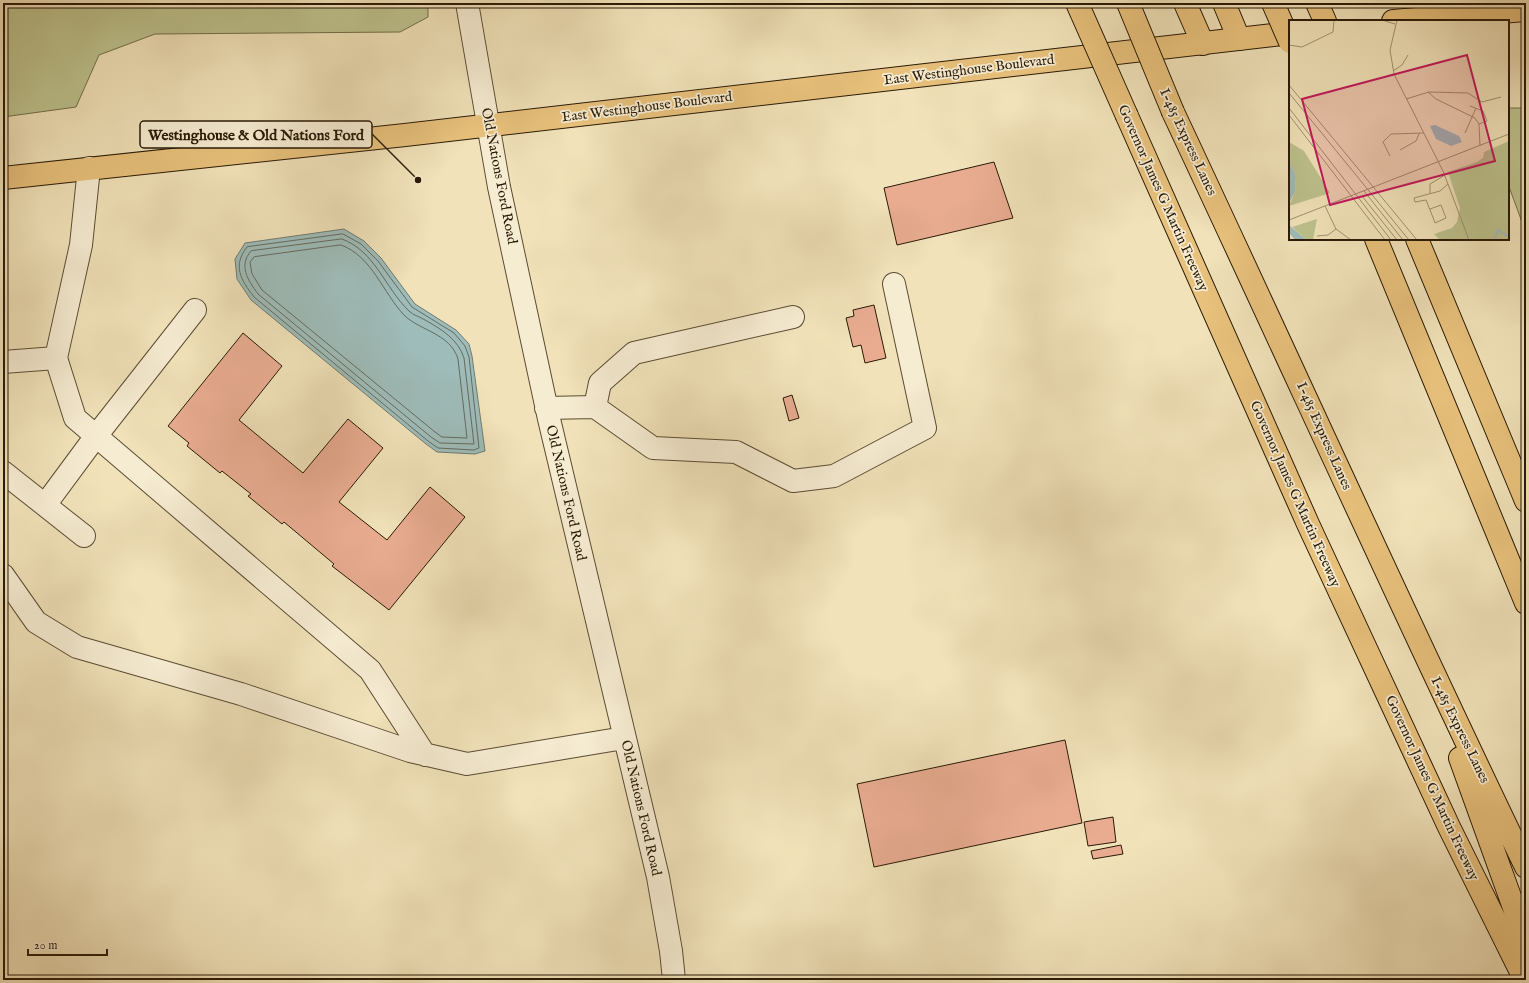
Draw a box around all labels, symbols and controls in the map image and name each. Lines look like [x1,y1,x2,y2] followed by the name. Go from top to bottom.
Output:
[1289,20,1509,240] inset map
[883,51,1056,89] street label: East Westinghouse Boulevard
[1155,85,1221,199] street label: I-485 Express Lanes
[561,88,734,126] street label: East Westinghouse Boulevard
[1114,102,1212,294] street label: Governor James G Martin Freeway
[477,106,521,246] street label: Old Nations Ford Road
[140,121,372,148] callout: Westinghouse & Old Nations Ford
[147,126,365,145] text: Westinghouse & Old Nations Ford
[1292,379,1356,493] street label: I-485 Express Lanes
[1246,398,1344,590] street label: Governor James G Martin Freeway
[542,423,590,563] street label: Old Nations Ford Road
[1426,674,1494,786] street label: I-485 Express Lanes
[1381,693,1483,884] street label: Governor James G Martin Freeway
[617,738,665,878] street label: Old Nations Ford Road
[28,931,107,957] scale bar
[34,938,57,953] text: 20 m

